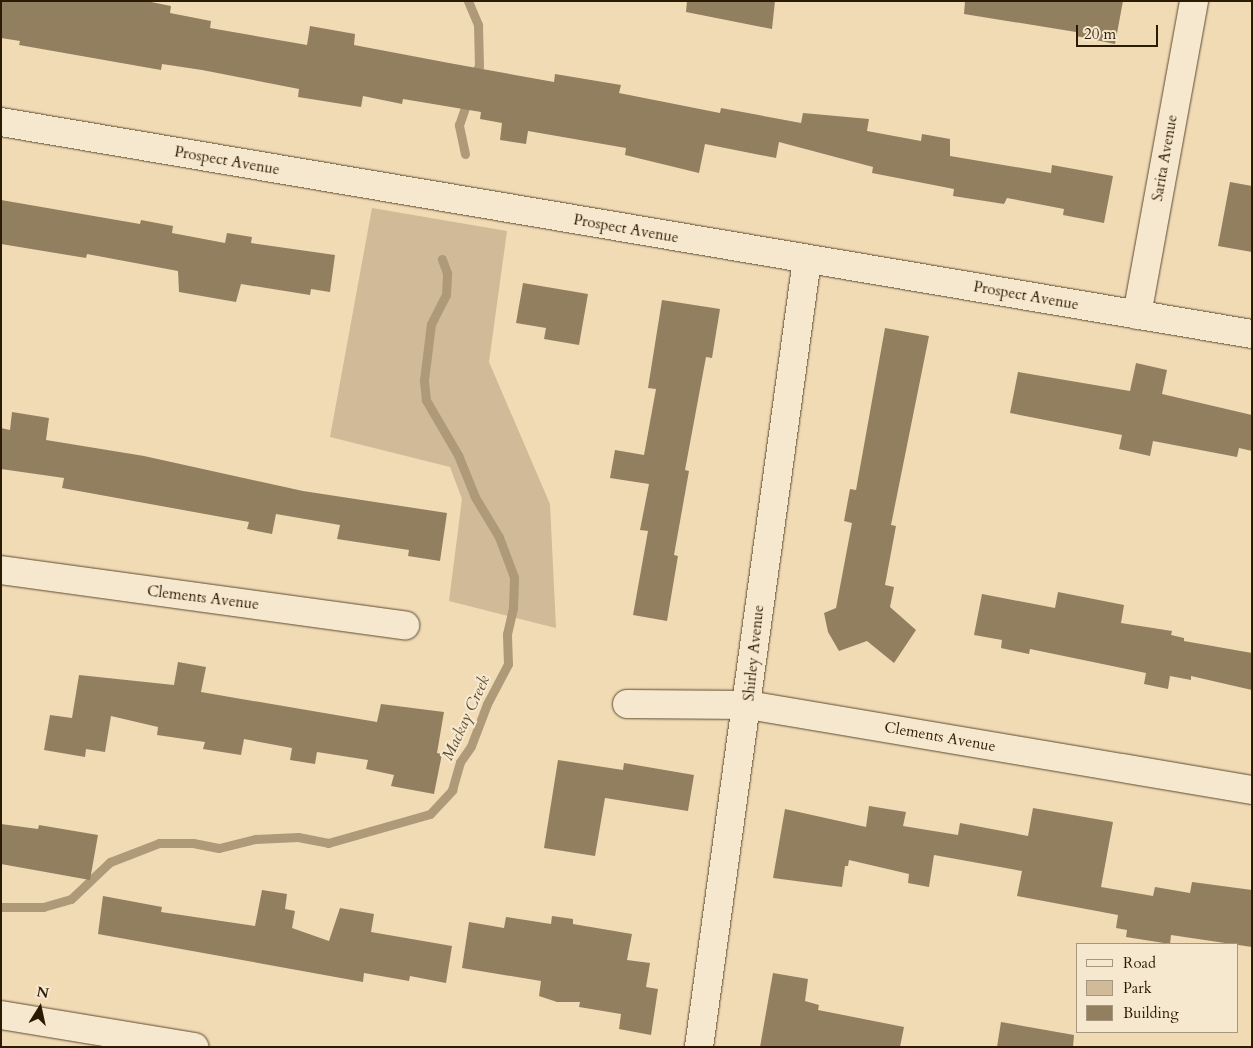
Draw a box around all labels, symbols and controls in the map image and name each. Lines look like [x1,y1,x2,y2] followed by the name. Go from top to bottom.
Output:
[1078,15,1160,47] scale bar
[1084,24,1116,44] text: 20 m
[1149,113,1181,203] street label: Sarita Avenue
[173,143,281,179] street label: Prospect Avenue
[572,211,680,247] street label: Prospect Avenue
[972,278,1080,314] street label: Prospect Avenue
[146,582,260,614] street label: Clements Avenue
[740,604,768,702] street label: Shirley Avenue
[438,672,494,764] water label: Mackay Creek
[883,718,997,756] street label: Clements Avenue
[1076,943,1238,1033] legend
[1123,953,1156,973] text: Road
[1123,978,1152,998] text: Park
[35,982,50,1003] text: N
[15,983,65,1033] north arrow
[1123,1003,1179,1023] text: Building

